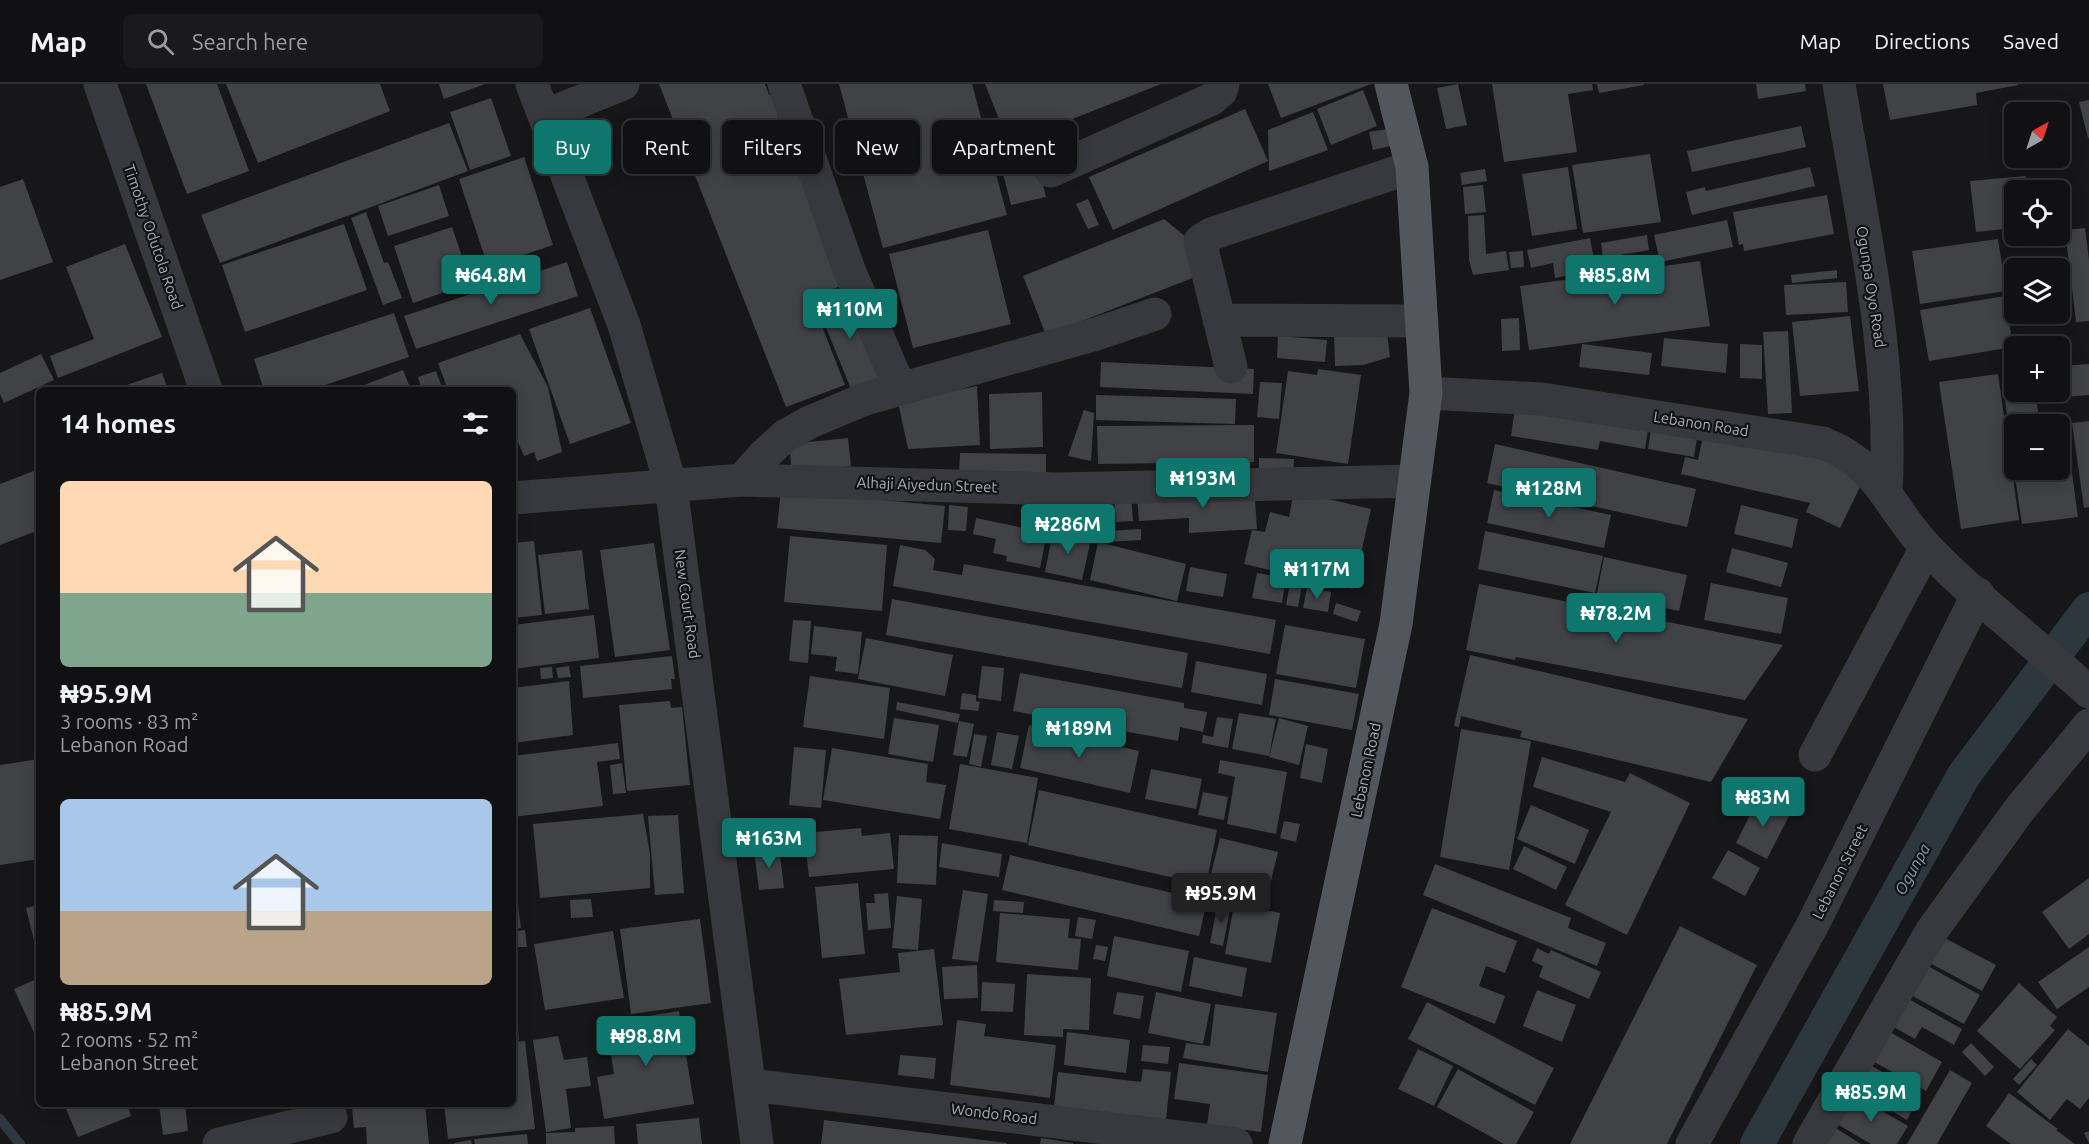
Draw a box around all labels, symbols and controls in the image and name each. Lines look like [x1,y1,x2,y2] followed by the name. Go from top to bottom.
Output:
[123,14,543,68] search box
[144,25,177,58] icon: search
[30,26,87,57] text: Map
[192,29,308,54] text: Search here
[1800,29,1841,53] text: Map
[1874,29,1970,53] text: Directions
[2003,29,2059,53] text: Saved
[2004,102,2070,168] north arrow
[2004,102,2070,480] map controls
[534,120,611,174] chip: Buy
[623,120,710,174] chip: Rent
[722,120,823,174] chip: Filters
[835,120,920,174] chip: New
[932,120,1077,174] chip: Apartment
[121,162,186,312] street label: Timothy Odutola Road
[2004,180,2070,246] button: locate
[1853,225,1890,349] street label: Ogunpa Oyo Road
[442,255,540,306] pin: ₦64.8M
[1566,255,1664,306] pin: ₦85.8M
[2004,258,2070,324] button: layers
[455,263,527,286] text: ₦64.8M
[1579,263,1651,286] text: ₦85.8M
[808,289,892,340] pin: ₦110M
[817,297,883,320] text: ₦110M
[2004,336,2070,402] button: +
[459,407,492,440] icon: filters
[1652,408,1750,439] street label: Lebanon Road
[60,409,176,438] text: 14 homes
[2004,414,2070,480] button: −
[1161,458,1245,509] pin: ₦193M
[1170,466,1236,489] text: ₦193M
[1507,468,1591,519] pin: ₦128M
[856,474,998,495] street label: Alhaji Aiyedun Street
[1516,476,1582,499] text: ₦128M
[1026,504,1110,555] pin: ₦286M
[1035,512,1101,535] text: ₦286M
[222,520,330,628] icon: home
[671,548,704,660] street label: New Court Road
[1275,549,1359,600] pin: ₦117M
[1284,557,1350,580] text: ₦117M
[1567,593,1665,644] pin: ₦78.2M
[1580,601,1652,624] text: ₦78.2M
[60,679,152,708] text: ₦95.9M
[1037,708,1121,759] pin: ₦189M
[60,710,198,733] text: 3 rooms · 83 m²
[1046,716,1112,739] text: ₦189M
[1347,721,1384,819] street label: Lebanon Road
[60,733,188,756] text: Lebanon Road
[1727,777,1799,828] pin: ₦83M
[1736,785,1790,808] text: ₦83M
[727,818,811,869] pin: ₦163M
[1808,822,1871,922] street label: Lebanon Street
[736,826,802,849] text: ₦163M
[222,838,330,946] icon: home
[1891,840,1934,898] water label: Ogunpa
[1172,873,1270,924] pin: ₦95.9M
[1185,881,1257,904] text: ₦95.9M
[60,997,152,1026] text: ₦85.9M
[597,1016,695,1067] pin: ₦98.8M
[610,1024,682,1047] text: ₦98.8M
[60,1028,198,1051] text: 2 rooms · 52 m²
[60,1051,198,1074] text: Lebanon Street
[1822,1072,1920,1123] pin: ₦85.9M
[1835,1080,1907,1103] text: ₦85.9M
[950,1100,1038,1127] street label: Wondo Road

